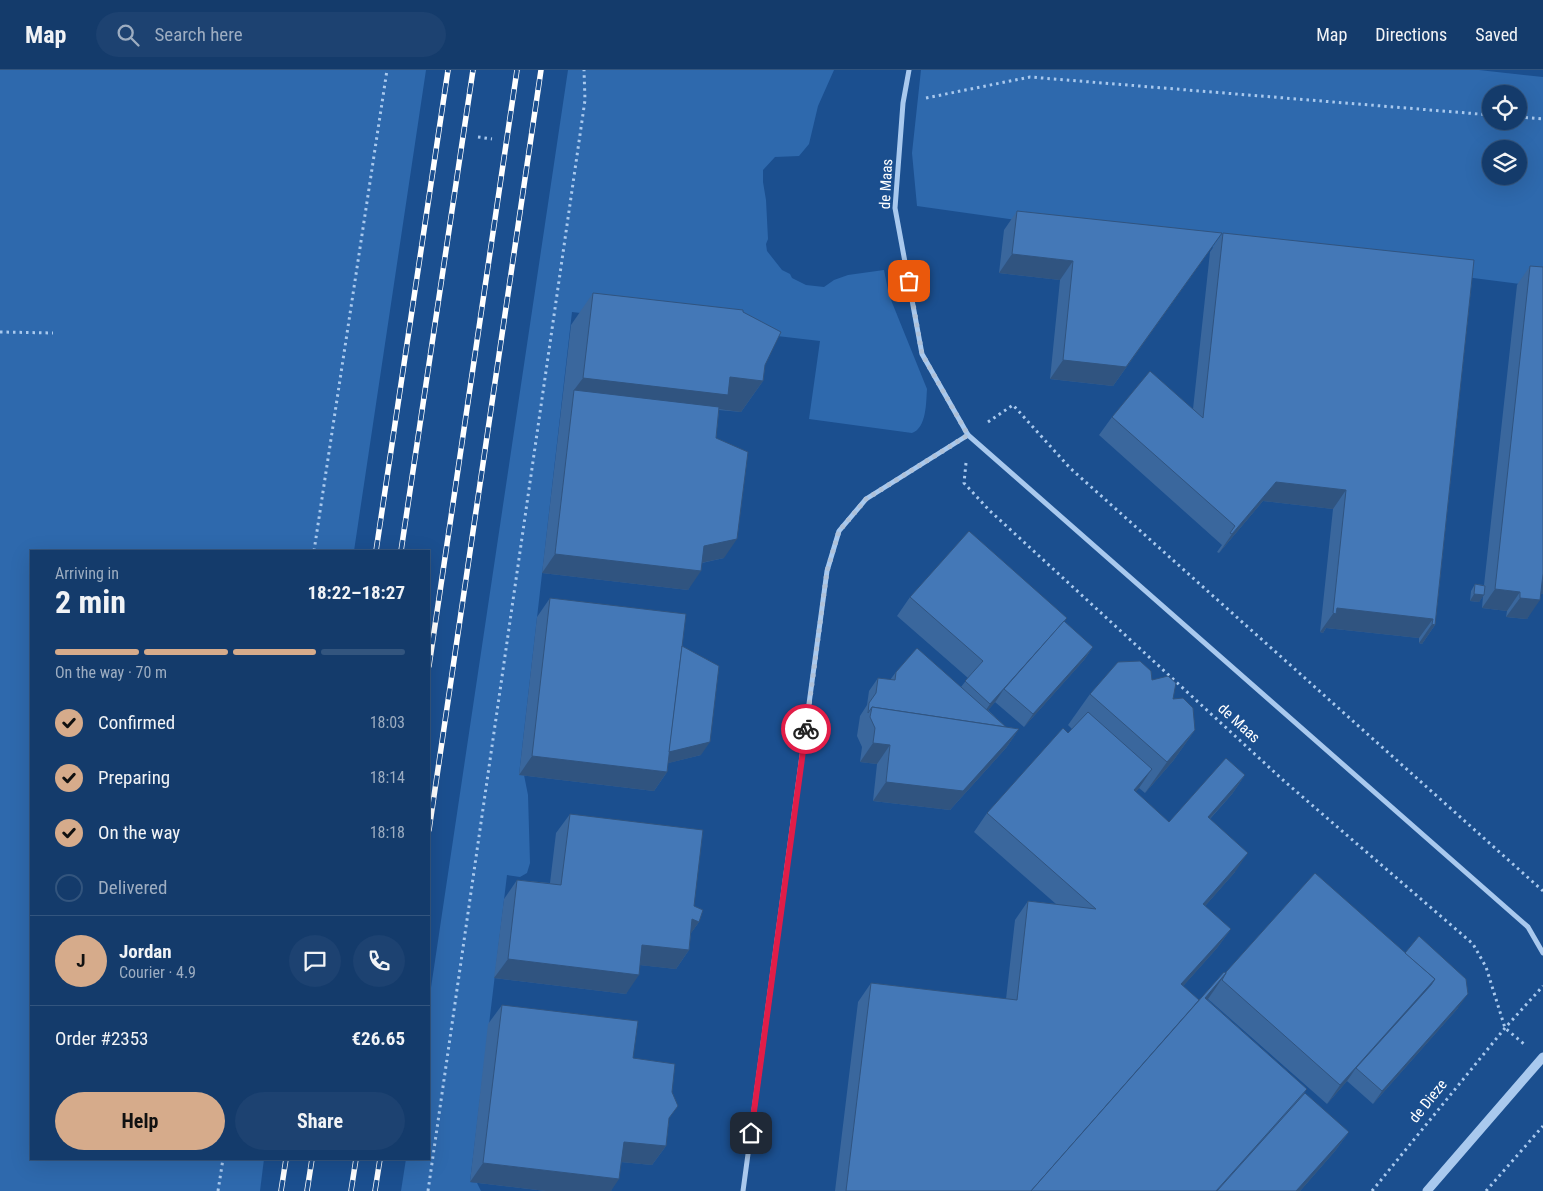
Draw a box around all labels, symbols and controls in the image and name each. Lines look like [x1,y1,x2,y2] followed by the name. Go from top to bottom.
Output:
[96,12,446,57] search box
[25,21,66,49] text: Map
[114,21,142,49] icon: search
[154,23,243,46] text: Search here
[1316,24,1347,45] text: Map
[1375,24,1447,45] text: Directions
[1475,24,1518,45] text: Saved
[1482,85,1527,185] map controls
[1482,85,1527,130] button: locate
[1482,140,1527,185] button: layers
[876,158,896,210] street label: de Maas
[888,260,930,302] pin
[895,267,923,295] icon: bag
[55,564,119,583] text: Arriving in
[307,581,405,604] text: 18:22–18:27
[55,583,126,621] text: 2 min
[55,663,167,682] text: On the way · 70 m
[1214,699,1264,747] street label: de Maas
[781,704,831,754] courier
[55,709,83,737] icon: check
[98,711,175,734] text: Confirmed
[370,713,405,732] text: 18:03
[792,715,820,743] icon: bike
[55,764,83,792] icon: check
[98,766,170,789] text: Preparing
[370,768,405,787] text: 18:14
[55,819,83,847] icon: check
[98,821,180,844] text: On the way
[370,823,405,842] text: 18:18
[98,876,167,899] text: Delivered
[289,935,341,987] button: chat
[353,935,405,987] button: phone
[119,940,172,963] text: Jordan
[76,949,86,972] text: J
[119,963,196,982] text: Courier · 4.9
[55,1027,148,1050] text: Order #2353
[351,1027,405,1050] text: €26.65
[1405,1076,1451,1126] street label: de Dieze
[55,1092,225,1150] button: Help
[235,1092,405,1150] button: Share
[730,1112,772,1154] pin
[737,1119,765,1147] icon: home

